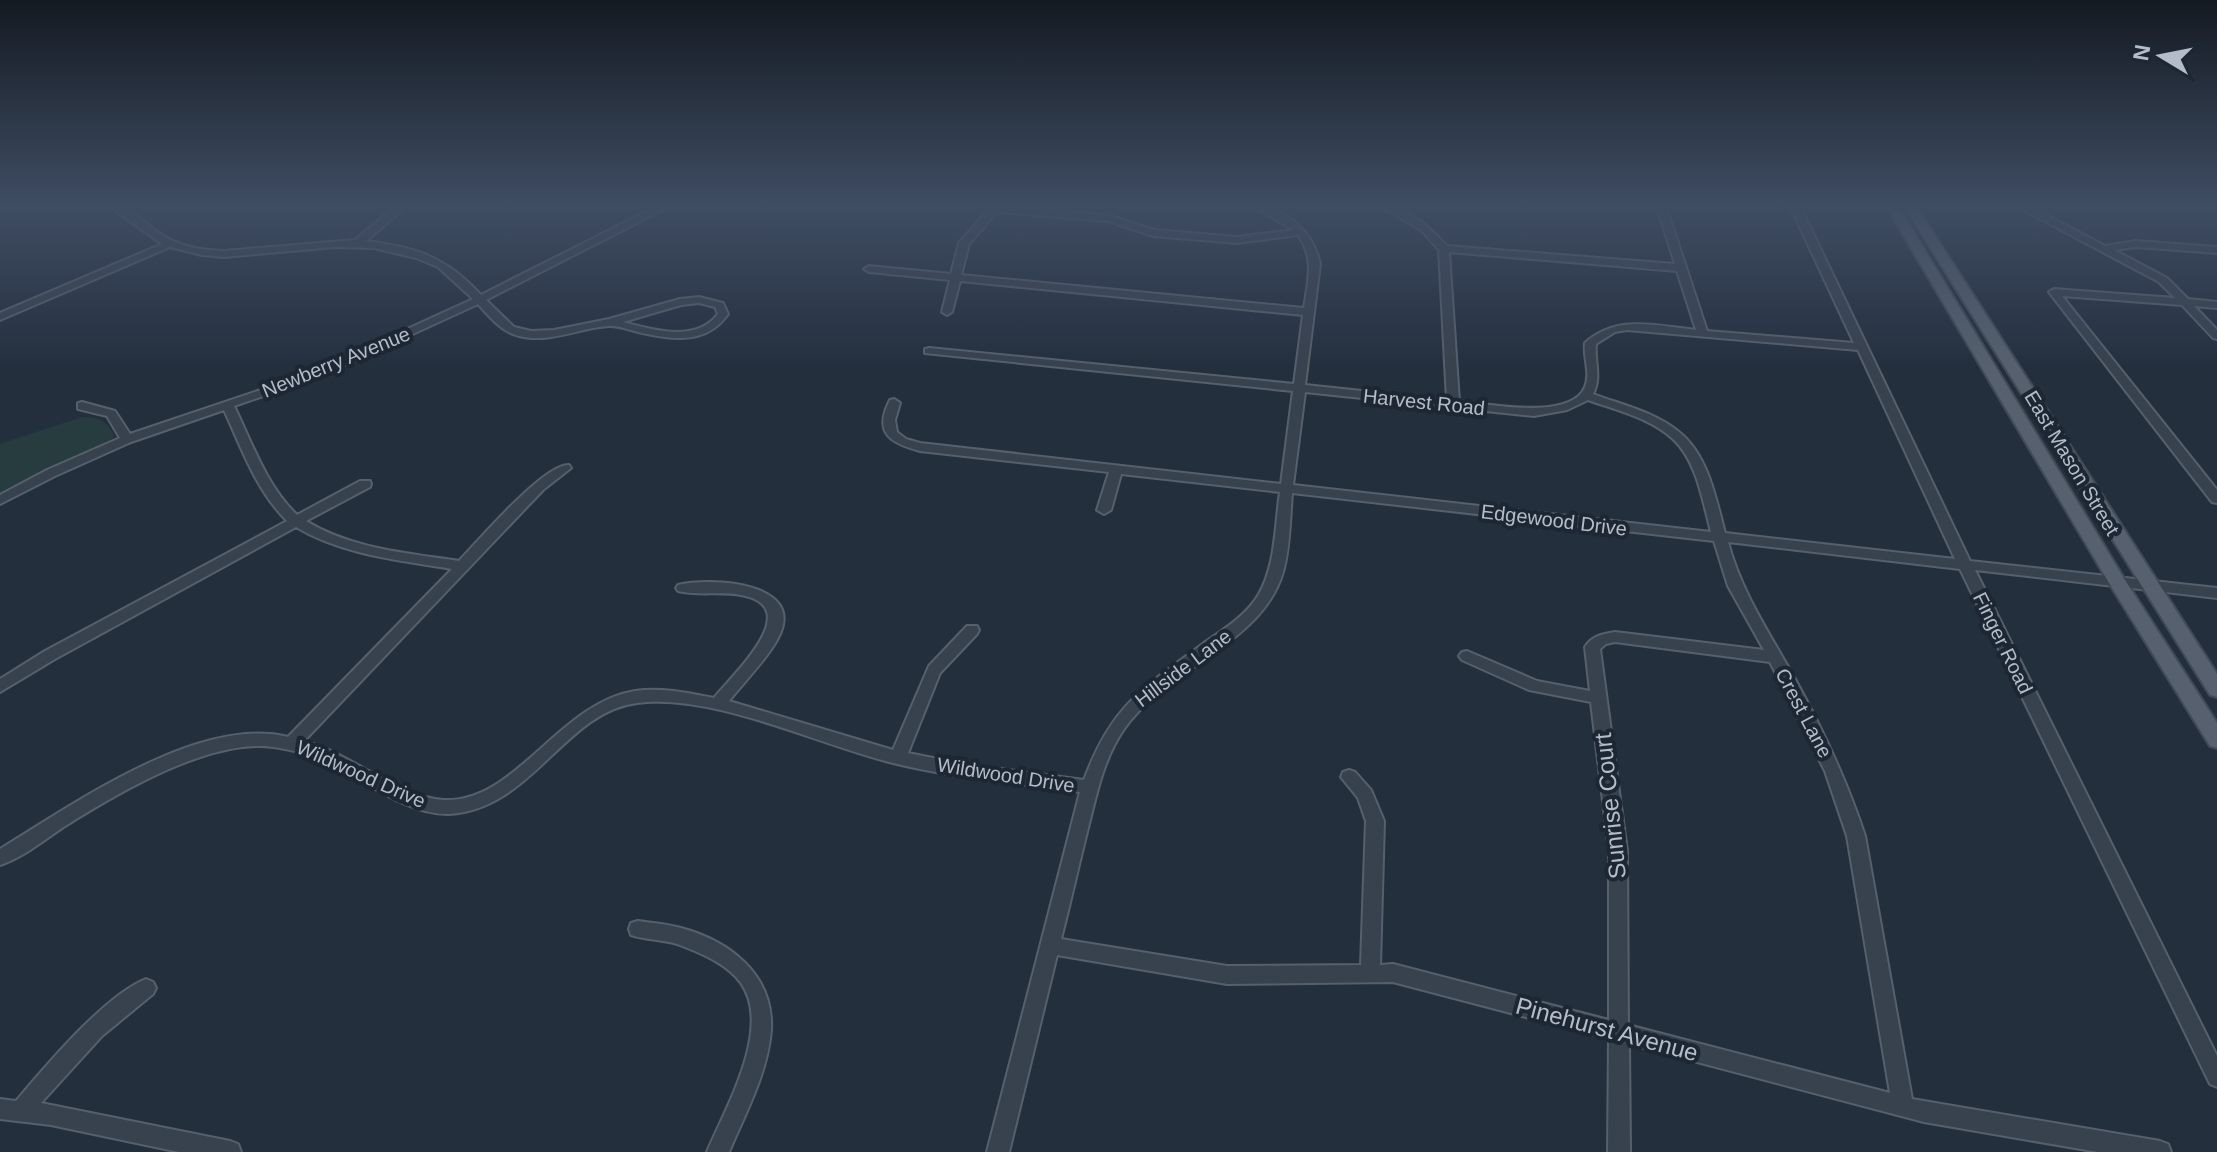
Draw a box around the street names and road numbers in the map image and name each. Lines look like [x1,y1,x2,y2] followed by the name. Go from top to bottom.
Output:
[259,322,413,402] street label: Newberry Avenue
[1362,385,1486,419] street label: Harvest Road
[2020,387,2124,540] street label: East Mason Street
[1480,500,1628,540] street label: Edgewood Drive
[1969,589,2037,697] street label: Finger Road
[1131,625,1235,711] street label: Hillside Lane
[1771,665,1837,761] street label: Crest Lane
[1589,731,1631,880] street label: Sunrise Court
[293,736,429,812] street label: Wildwood Drive
[936,753,1076,797] street label: Wildwood Drive
[1513,992,1701,1066] street label: Pinehurst Avenue

